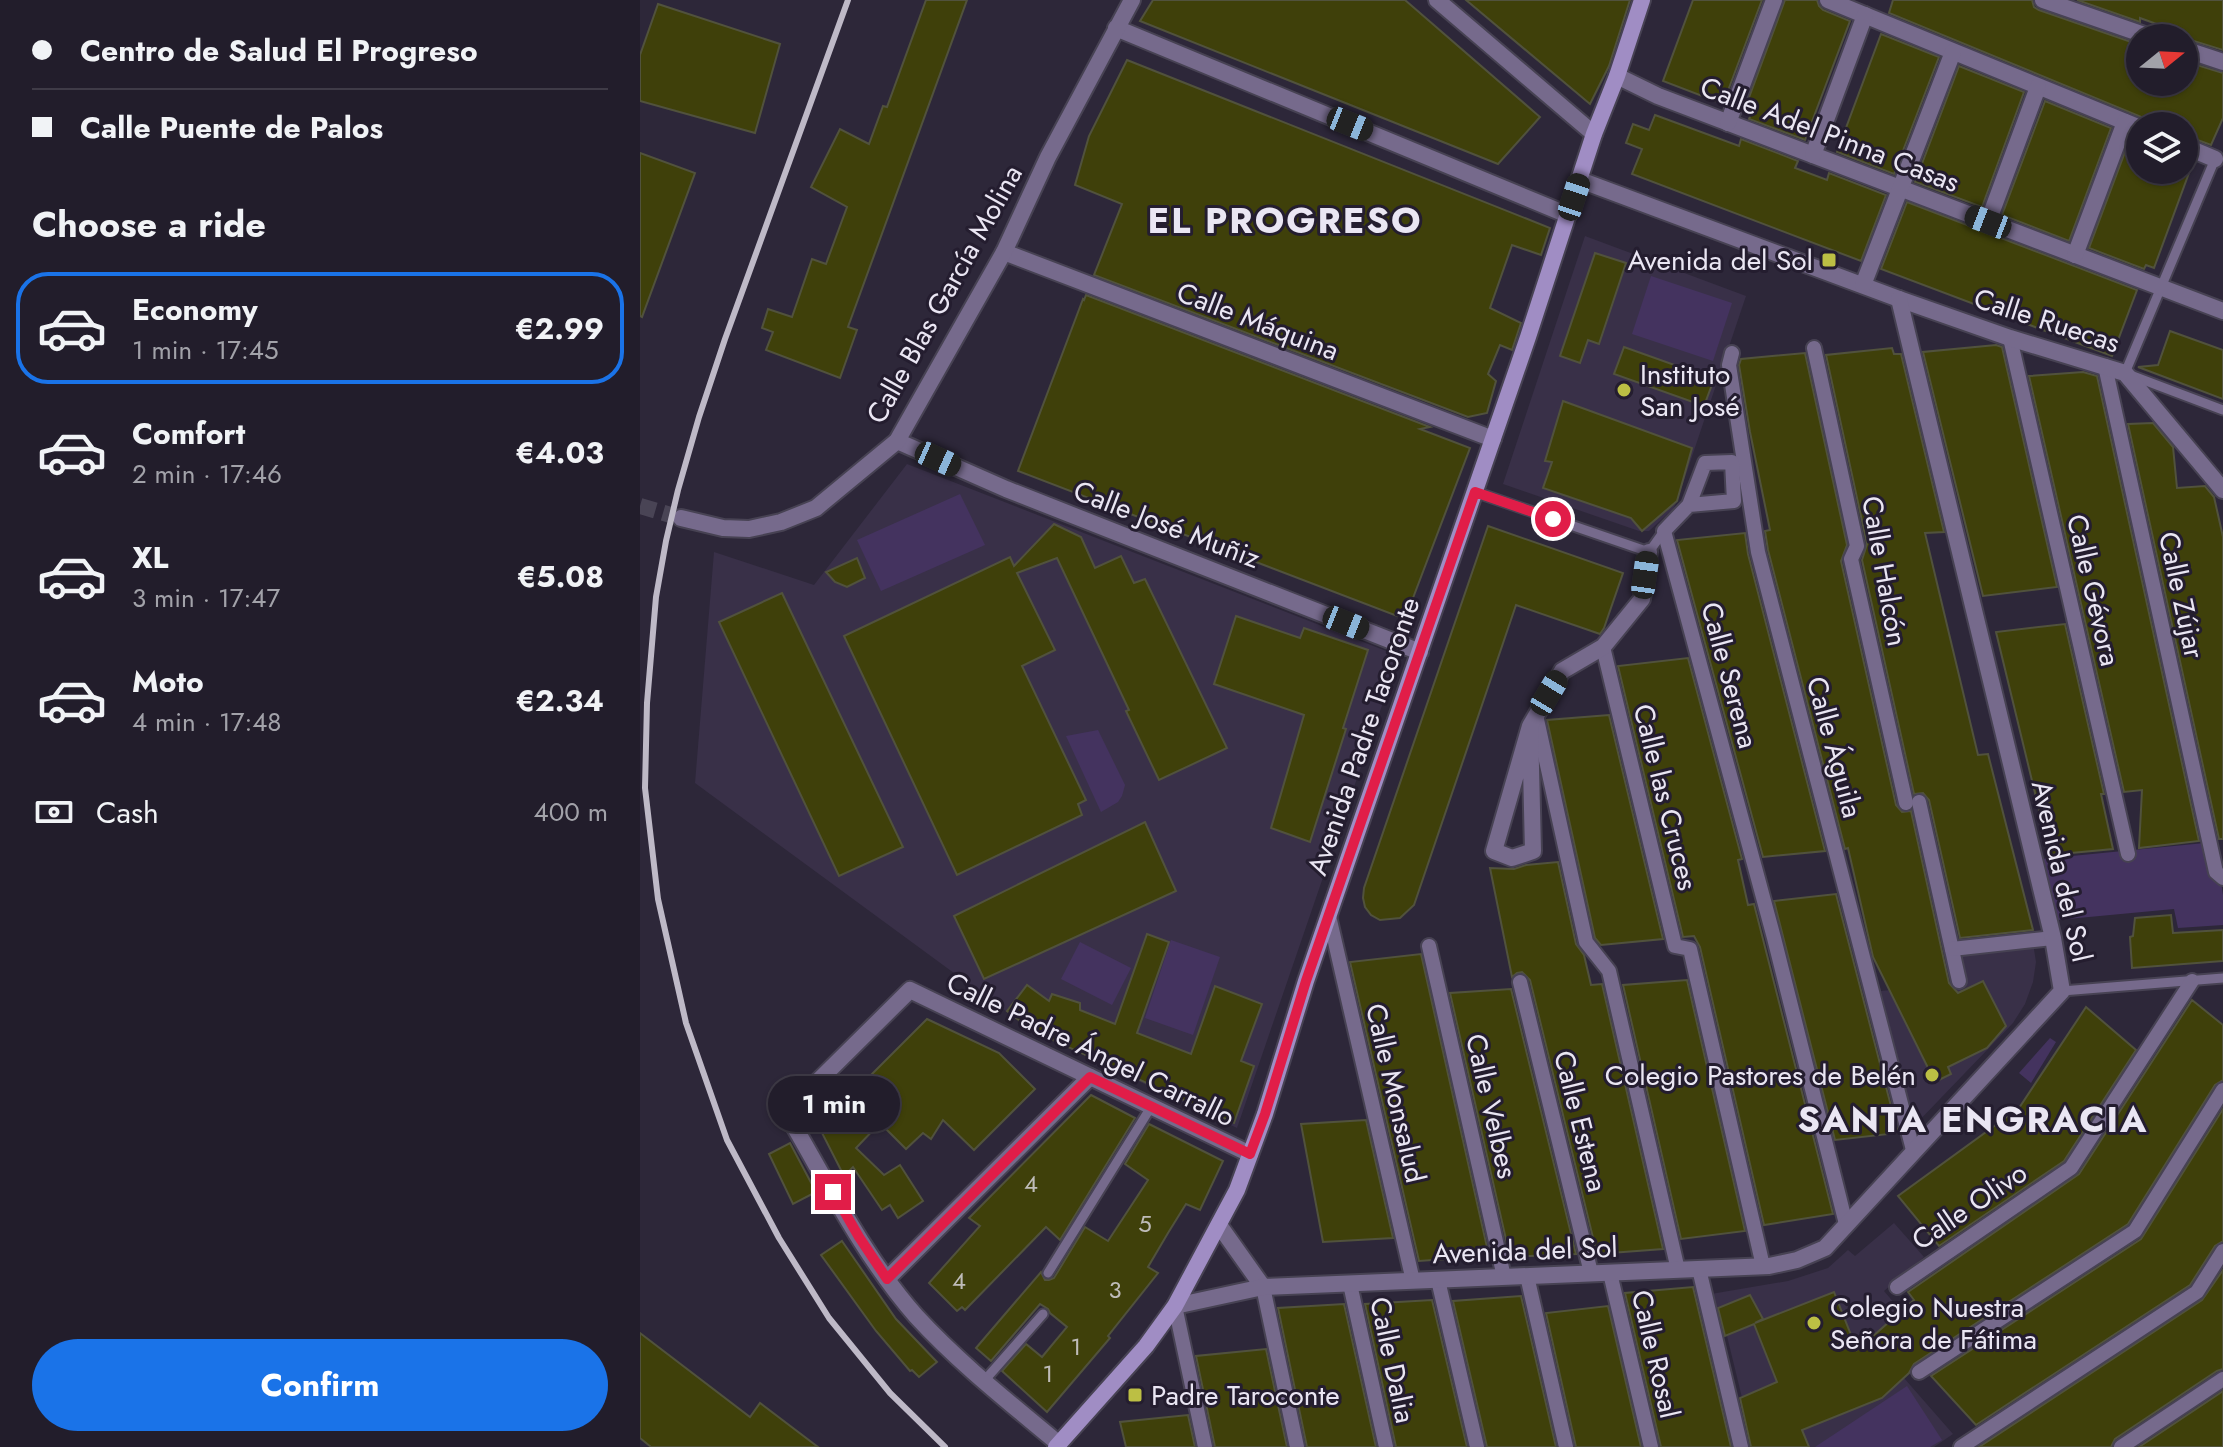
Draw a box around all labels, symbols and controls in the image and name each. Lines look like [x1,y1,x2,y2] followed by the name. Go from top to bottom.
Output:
[2126,24,2198,96] north arrow
[2126,24,2198,184] map controls
[80,29,478,72] text: Centro de Salud El Progreso
[1694,66,1965,203] street label: Calle Adel Pinna Casas
[1323,104,1377,144] car
[80,106,383,149] text: Calle Puente de Palos
[2126,112,2198,184] button: layers
[856,157,1033,431] street label: Calle Blas García Molina
[1555,170,1593,224] car
[1147,194,1423,246] district label: EL PROGRESO
[32,198,266,250] text: Choose a ride
[1961,202,2015,242] car
[1627,240,1813,281] place label: Avenida del Sol
[1820,251,1838,269] marker: Avenida del Sol
[1171,272,1345,371] street label: Calle Máquina
[1969,278,2125,363] street label: Calle Ruecas
[132,288,258,331] text: Economy
[36,292,108,364] icon: car
[515,307,604,350] text: €2.99
[132,331,279,369] text: 1 min · 17:45
[1640,354,1740,427] place label: Instituto San José
[1615,381,1633,399] marker: Instituto San José
[132,412,245,455] text: Comfort
[36,416,108,488] icon: car
[515,431,604,474] text: €4.03
[911,438,965,480] car
[132,455,282,493] text: 2 min · 17:46
[1068,470,1266,579] street label: Calle José Muñiz
[1851,493,1918,649] street label: Calle Halcón
[1535,501,1571,537] route start
[2056,510,2131,670] street label: Calle Gévora
[2148,528,2215,663] street label: Calle Zújar
[132,536,168,579] text: XL
[36,540,108,612] icon: car
[1630,550,1660,600] car
[517,555,604,598] text: €5.08
[132,579,280,617] text: 3 min · 17:47
[1297,592,1430,881] street label: Avenida Padre Tacoronte
[1690,597,1769,753] street label: Calle Serena
[1319,603,1373,643] car
[132,660,204,703] text: Moto
[36,664,108,736] icon: car
[1526,666,1572,720] car
[1796,672,1873,822] street label: Calle Águila
[515,679,604,722] text: €2.34
[1623,700,1708,895] street label: Calle las Cruces
[132,703,282,741] text: 4 min · 17:48
[2021,776,2102,966] street label: Avenida del Sol
[32,790,76,834] icon: cash
[96,791,159,834] text: Cash
[534,793,608,831] text: 400 m
[940,962,1242,1137] street label: Calle Padre Ángel Carrallo
[1355,999,1436,1187] street label: Calle Monsalud
[1455,1030,1528,1182] street label: Calle Velbes
[1543,1046,1618,1196] street label: Calle Estena
[1605,1055,1916,1096] place label: Colegio Pastores de Belén
[1923,1066,1941,1084] marker: Colegio Pastores de Belén
[767,1076,899,1132] callout: 1 min
[802,1085,866,1123] text: 1 min
[1798,1093,2148,1145] district label: SANTA ENGRACIA
[1903,1153,2035,1260] street label: Calle Olivo
[1024,1166,1038,1201] house number: 4
[815,1174,851,1210] route end
[1138,1206,1152,1241] house number: 5
[1432,1227,1618,1274] street label: Avenida del Sol
[952,1263,966,1298] house number: 4
[1108,1272,1122,1307] house number: 3
[1621,1286,1690,1422] street label: Calle Rosal
[1830,1287,2037,1360] place label: Colegio Nuestra Señora de Fátima
[1359,1293,1426,1427] street label: Calle Dalia
[1805,1314,1823,1332] marker: Colegio Nuestra Señora de Fátima
[1071,1329,1081,1364] house number: 1
[32,1339,608,1431] button: Confirm
[1043,1356,1053,1391] house number: 1
[1151,1375,1340,1416] place label: Padre Taroconte
[1126,1386,1144,1404] marker: Padre Taroconte

